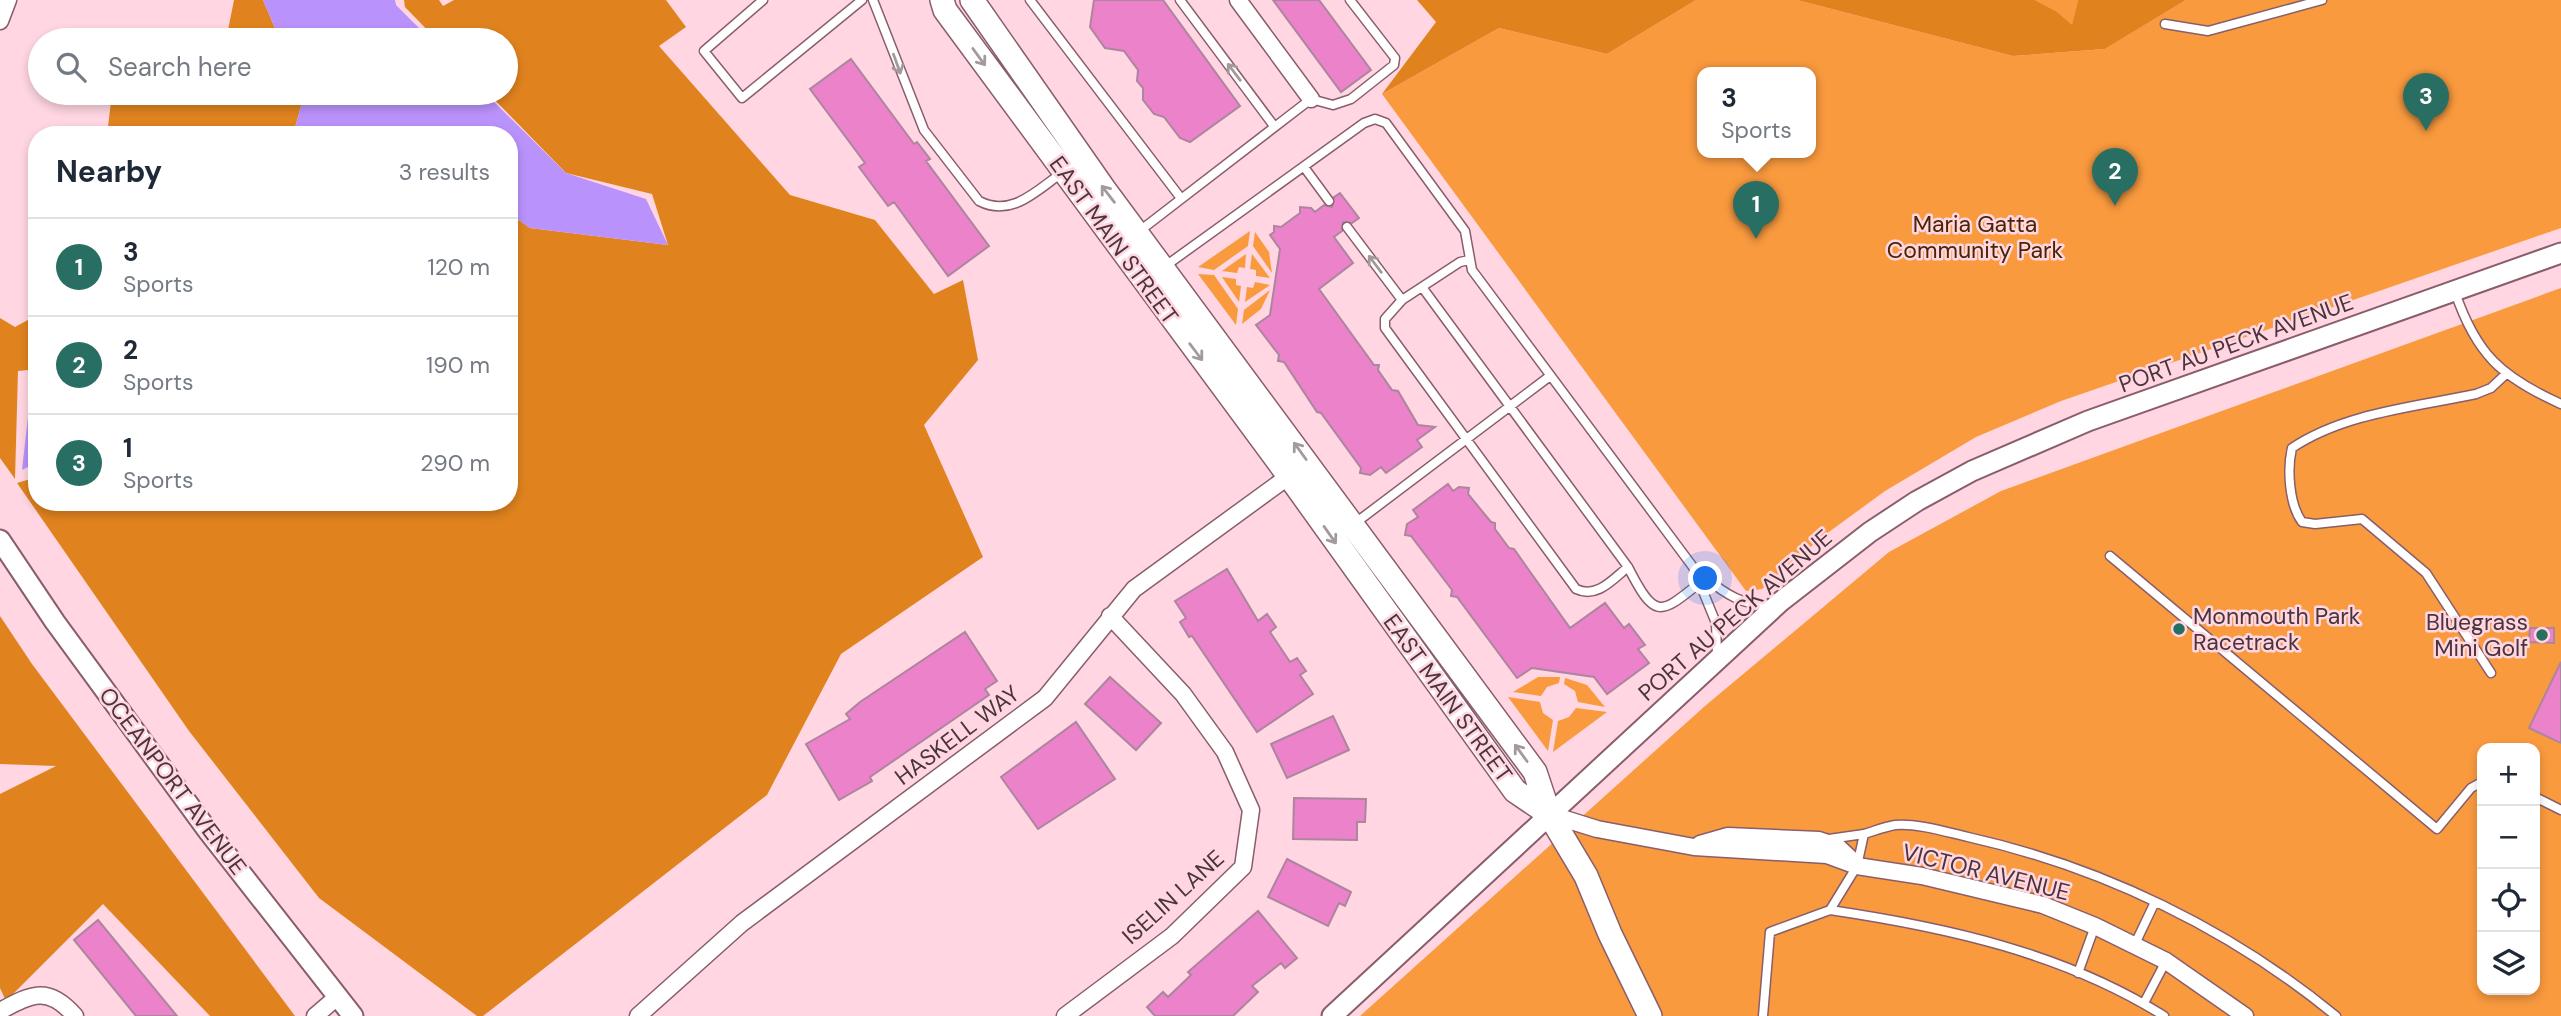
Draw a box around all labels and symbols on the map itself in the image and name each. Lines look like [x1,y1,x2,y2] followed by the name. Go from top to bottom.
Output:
[972,47,986,66] one-way arrow
[892,52,904,74] one-way arrow
[1226,63,1241,82] one-way arrow
[2403,73,2449,131] pin: 3
[2092,148,2138,206] pin: 2
[1043,150,1185,330] street label: EAST MAIN STREET
[1733,181,1779,239] pin: 1
[1100,185,1115,203] one-way arrow
[1887,209,2064,265] park label: Maria Gatta Community Park
[1367,255,1382,274] one-way arrow
[2115,287,2357,399] street label: PORT AU PECK AVENUE
[1188,342,1203,361] one-way arrow
[1292,442,1307,461] one-way arrow
[1632,523,1838,707] street label: PORT AU PECK AVENUE
[1323,525,1338,544] one-way arrow
[1688,561,1722,595] your location
[2193,601,2361,657] place label: Monmouth Park Racetrack
[2426,607,2528,663] place label: Bluegrass Mini Golf
[1377,608,1519,788] street label: EAST MAIN STREET
[2171,621,2187,637] marker: Monmouth Park Racetrack
[2534,627,2550,643] marker: Bluegrass Mini Golf
[889,678,1025,792] street label: HASKELL WAY
[93,681,253,881] street label: OCEANPORT AVENUE
[1514,744,1528,763] one-way arrow
[1899,837,2073,907] street label: VICTOR AVENUE
[1116,843,1230,951] street label: ISELIN LANE

